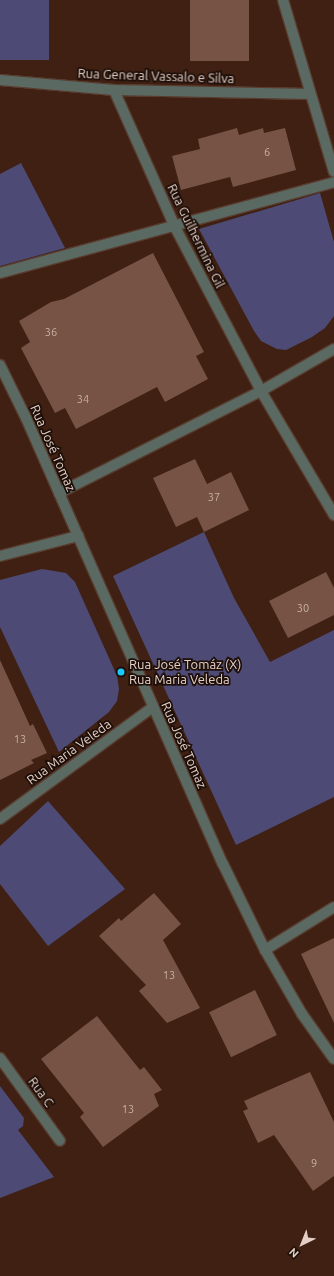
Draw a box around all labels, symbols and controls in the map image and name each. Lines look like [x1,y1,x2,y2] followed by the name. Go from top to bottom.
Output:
[77,65,235,87] street label: Rua General Vassalo e Silva
[264,145,270,159] house number: 6
[164,181,228,291] street label: Rua Guilhermina Gil
[45,325,57,339] house number: 36
[77,392,89,406] house number: 34
[27,402,79,494] street label: Rua José Tomaz
[208,490,220,504] house number: 37
[297,601,309,615] house number: 30
[129,657,241,688] place label: Rua José Tomáz (X) Rua Maria Veleda
[116,667,126,677] marker: Rua José Tomáz (X) Rua Maria Veleda
[158,699,210,791] street label: Rua José Tomaz
[24,716,114,788] street label: Rua Maria Veleda
[14,732,26,746] house number: 13
[163,968,175,982] house number: 13
[25,1074,57,1110] street label: Rua C
[122,1102,134,1116] house number: 13
[311,1156,317,1170] house number: 9
[282,1224,322,1264] north arrow
[287,1246,301,1260] text: N

